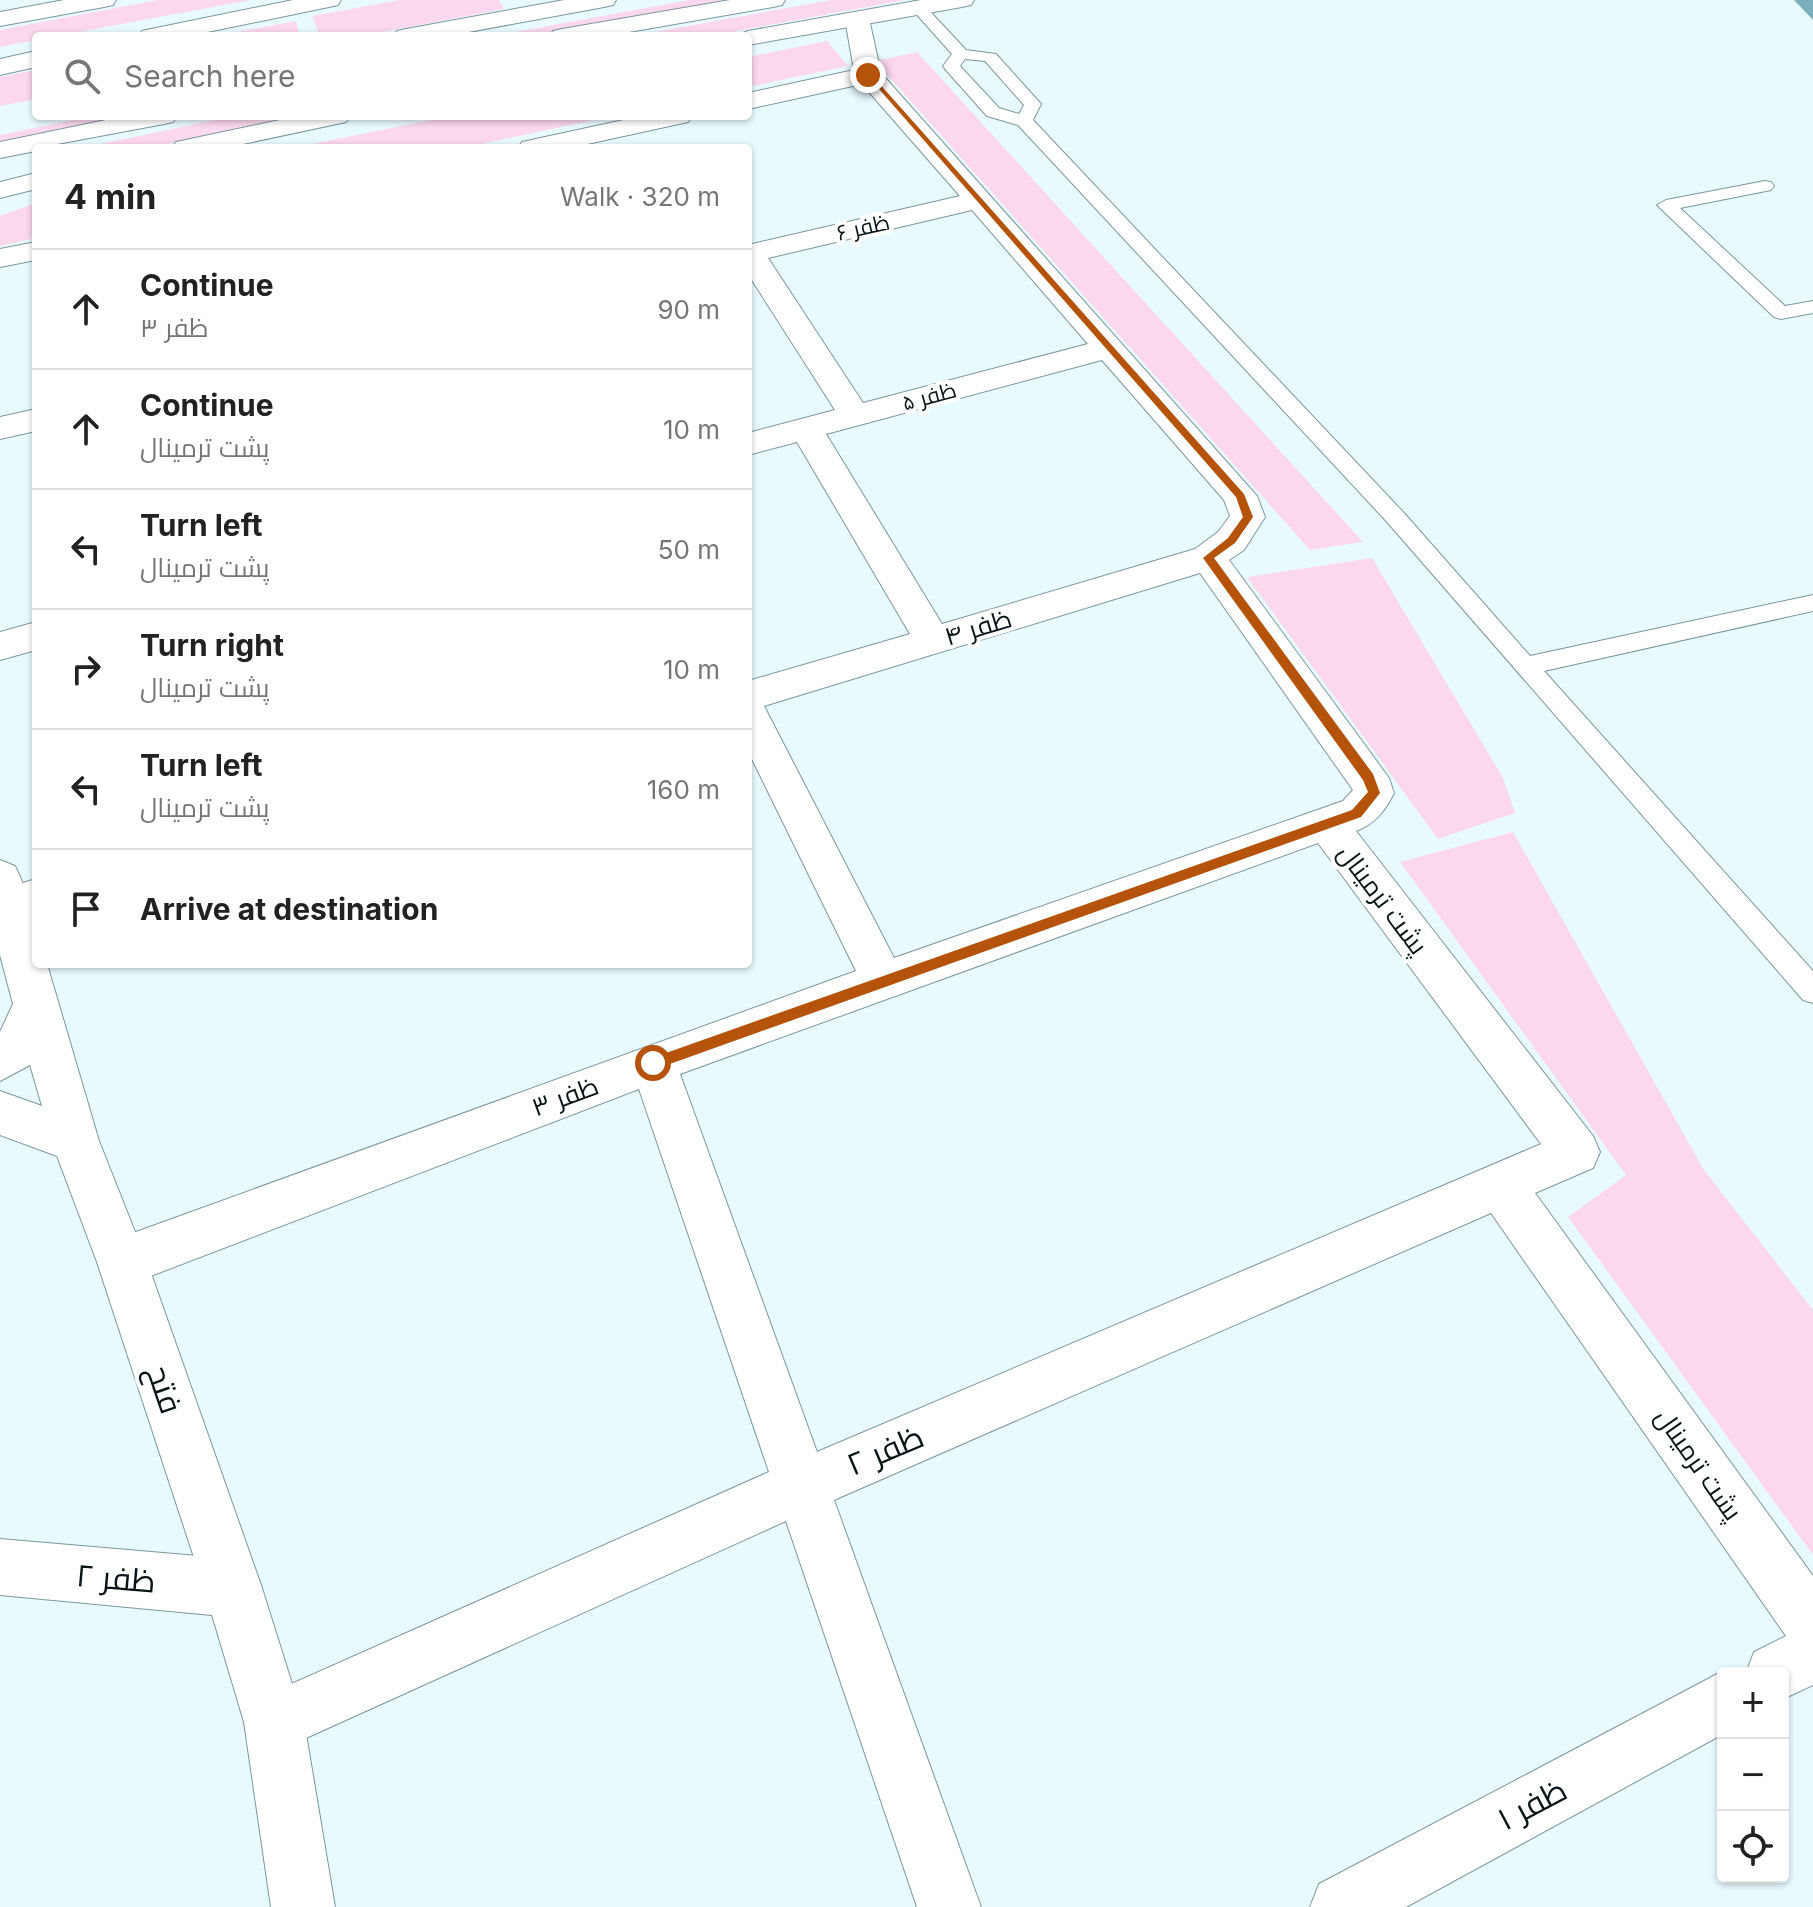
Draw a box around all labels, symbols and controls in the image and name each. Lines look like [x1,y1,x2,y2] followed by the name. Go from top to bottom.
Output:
[32,32,752,120] search box
[60,54,104,98] icon: search
[850,57,886,93] route end
[124,58,296,94] text: Search here
[64,176,156,217] text: 4 min
[560,181,720,212] text: Walk · 320 m
[834,208,892,246] street label: ظفر ۶
[140,267,274,303] text: Continue
[64,287,108,331] icon: ahead
[657,294,720,325] text: 90 m
[140,312,209,343] text: ظفر ۳
[899,376,959,416] street label: ظفر ۵
[140,387,274,423] text: Continue
[64,407,108,451] icon: ahead
[663,414,720,445] text: 10 m
[140,432,270,463] text: پشت ترمینال
[140,507,262,543] text: Turn left
[64,527,108,571] icon: left
[658,534,720,565] text: 50 m
[140,552,270,583] text: پشت ترمینال
[941,602,1015,652] street label: ظفر ۴
[140,627,284,663] text: Turn right
[64,647,108,691] icon: right
[663,654,720,685] text: 10 m
[140,672,270,703] text: پشت ترمینال
[140,747,262,783] text: Turn left
[64,767,108,811] icon: left
[647,774,720,805] text: 160 m
[140,792,270,823] text: پشت ترمینال
[1330,838,1434,961] street label: پشت ترمینال
[64,887,108,931] icon: arrive
[140,891,438,927] text: Arrive at destination
[635,1045,671,1081] route start
[527,1070,603,1122] street label: ظفر ۳
[136,1360,191,1419] street label: فتح
[1648,1402,1749,1527] street label: پشت ترمینال
[841,1416,929,1484] street label: ظفر ۲
[75,1555,157,1601] street label: ظفر ۲
[1717,1667,1789,1883] map controls
[1717,1667,1789,1739] button: +
[1717,1739,1789,1811] button: −
[1491,1770,1573,1838] street label: ظفر ۱
[1717,1811,1789,1883] button: locate

